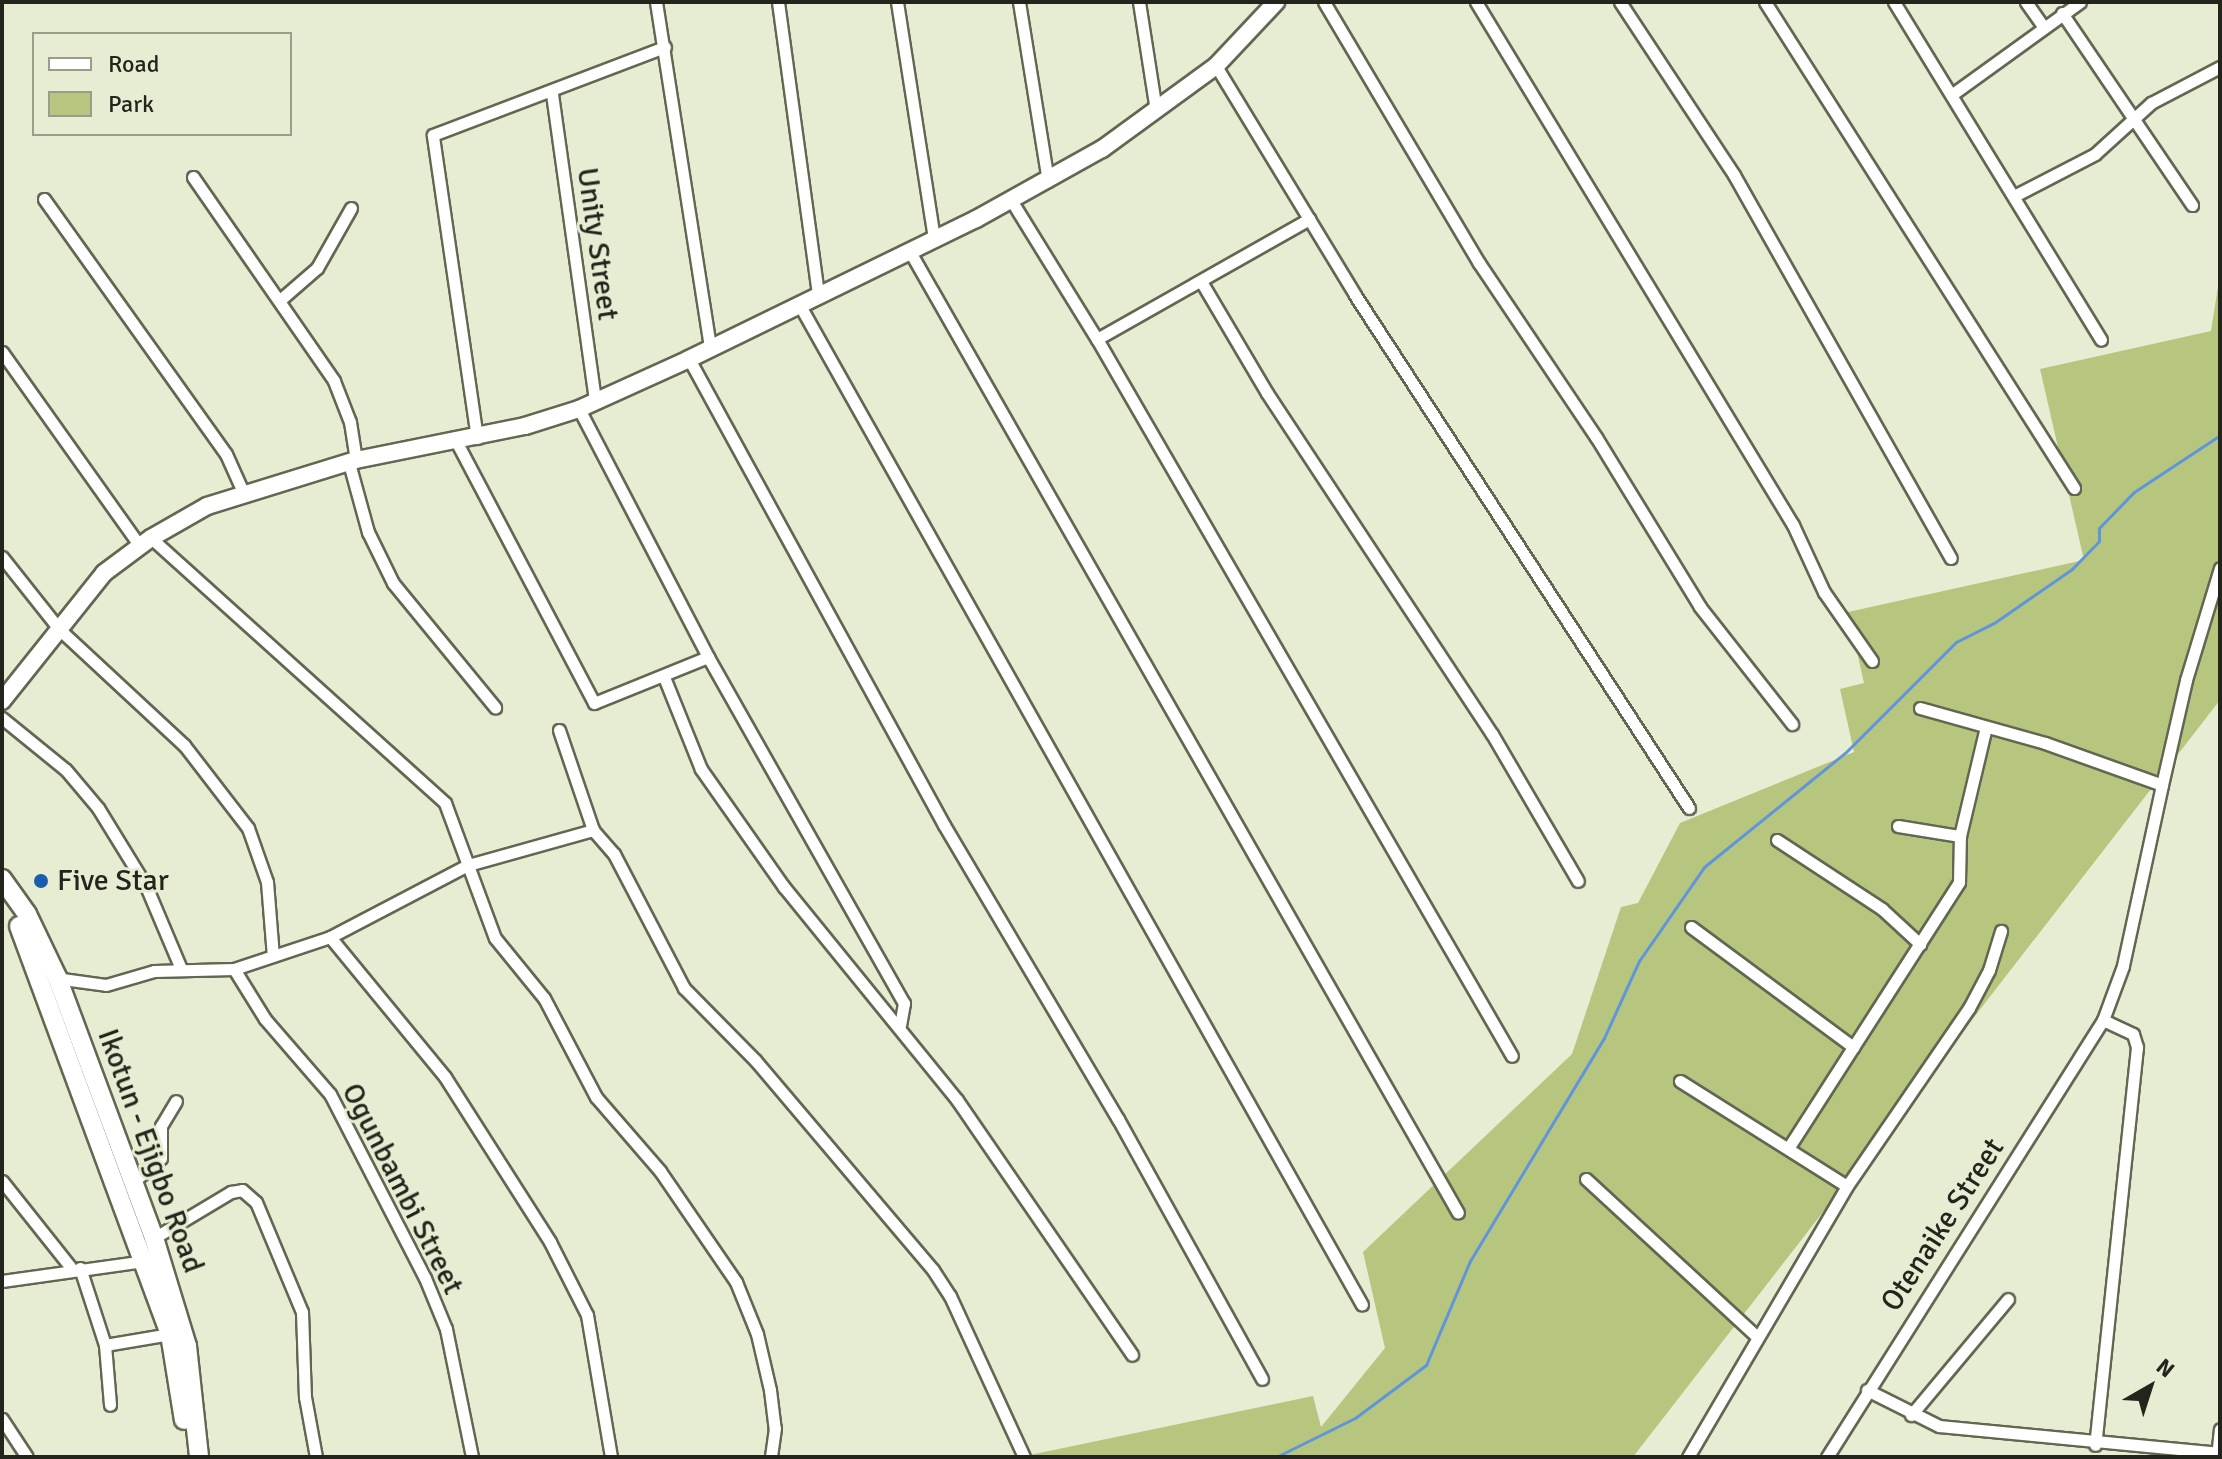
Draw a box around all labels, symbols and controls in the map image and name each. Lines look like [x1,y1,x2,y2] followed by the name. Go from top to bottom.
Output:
[32,32,292,136] legend
[108,49,159,79] text: Road
[108,89,154,119] text: Park
[568,165,626,323] street label: Unity Street
[57,863,169,899] place label: Five Star
[32,872,50,890] marker: Five Star
[89,1024,211,1278] street label: Ikotun - Ejigbo Road
[333,1077,471,1301] street label: Ogunbambi Street
[1874,1132,2012,1318] street label: Otenaike Street
[2110,1347,2190,1427] north arrow
[2151,1353,2180,1383] text: N

